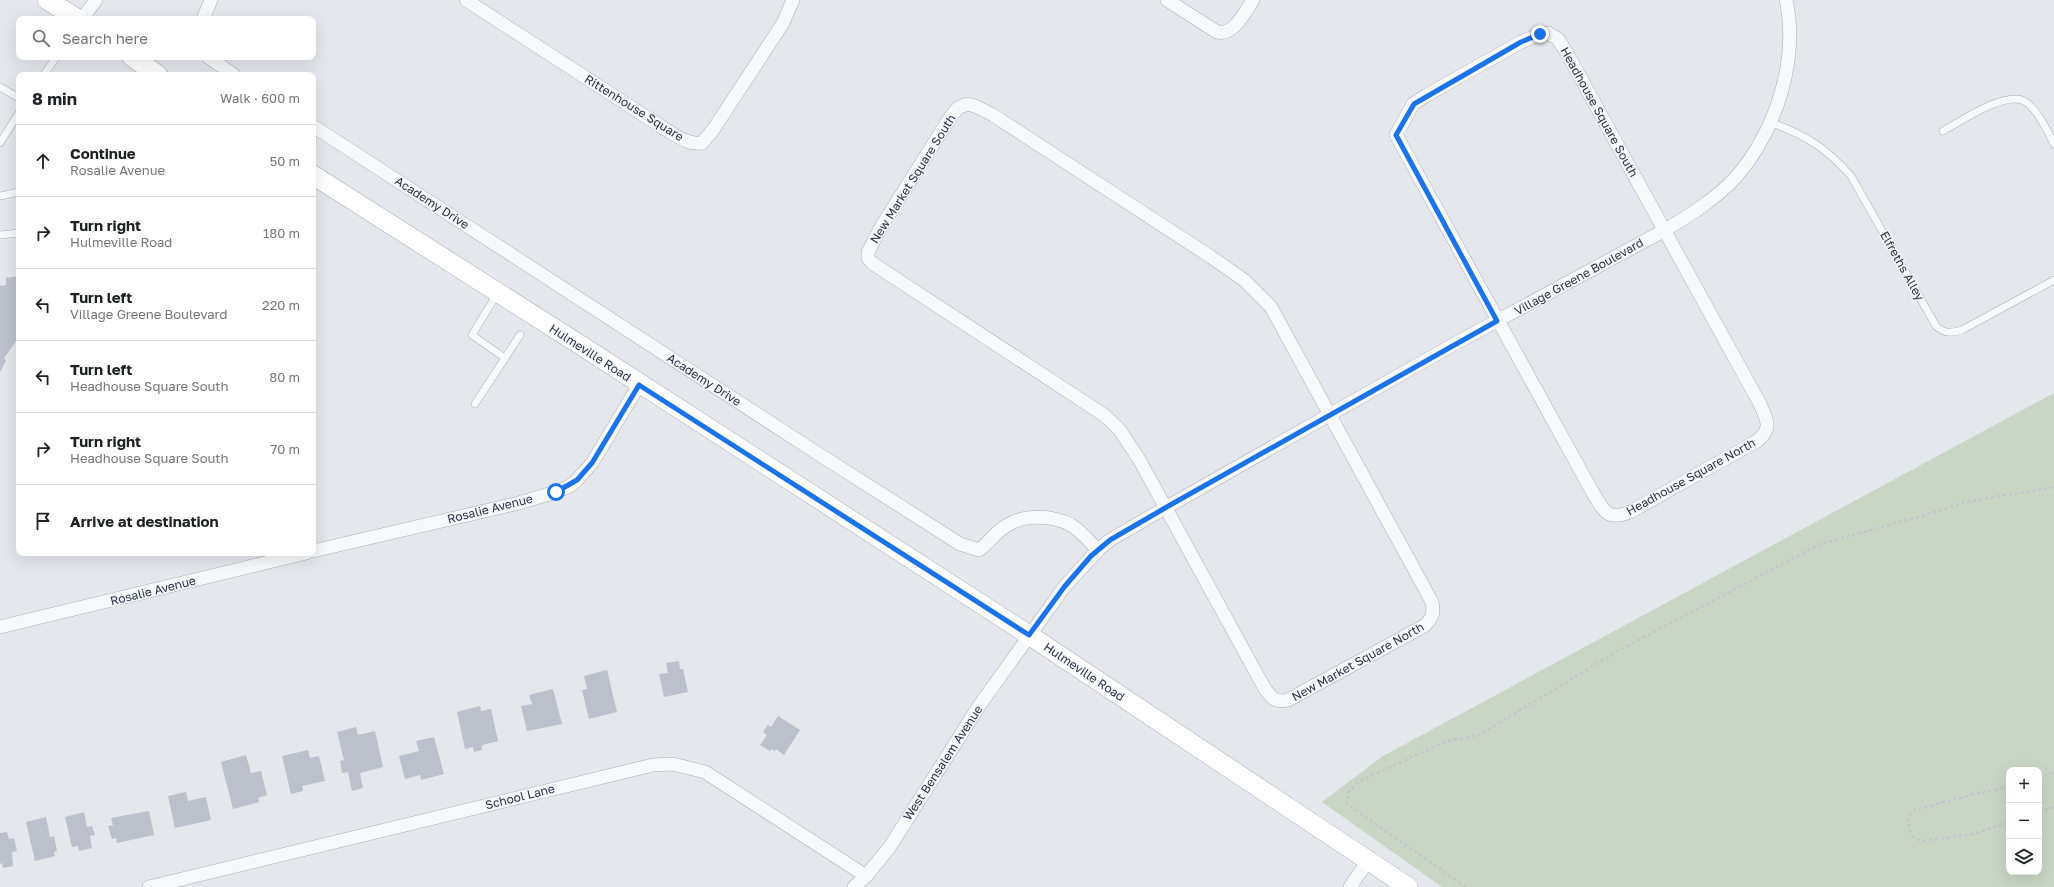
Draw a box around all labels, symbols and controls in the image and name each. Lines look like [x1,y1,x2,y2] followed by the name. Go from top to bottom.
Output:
[16,16,316,60] search box
[1531,25,1549,43] route end
[30,27,52,49] icon: search
[62,29,148,47] text: Search here
[1557,44,1641,179] street label: Headhouse Square South
[582,71,687,144] street label: Rittenhouse Square
[32,88,77,109] text: 8 min
[220,90,300,106] text: Walk · 600 m
[867,111,959,246] street label: New Market Square South
[70,144,136,162] text: Continue
[32,150,54,172] icon: ahead
[270,153,300,169] text: 50 m
[70,162,165,178] text: Rosalie Avenue
[392,173,472,232] street label: Academy Drive
[70,216,141,234] text: Turn right
[32,222,54,244] icon: right
[263,225,300,241] text: 180 m
[1877,228,1928,303] street label: Elfreths Alley
[70,234,172,250] text: Hulmeville Road
[1512,235,1646,318] street label: Village Greene Boulevard
[70,288,132,306] text: Turn left
[32,294,54,316] icon: left
[262,297,300,313] text: 220 m
[70,306,227,322] text: Village Greene Boulevard
[547,321,634,385] street label: Hulmeville Road
[664,350,744,409] street label: Academy Drive
[70,360,132,378] text: Turn left
[32,366,54,388] icon: left
[269,369,300,385] text: 80 m
[70,378,229,394] text: Headhouse Square South
[70,432,141,450] text: Turn right
[1624,435,1758,518] street label: Headhouse Square North
[32,438,54,460] icon: right
[270,441,300,457] text: 70 m
[70,450,229,466] text: Headhouse Square South
[547,483,565,501] route start
[445,491,534,526] street label: Rosalie Avenue
[32,510,54,532] icon: arrive
[70,512,219,530] text: Arrive at destination
[108,573,197,608] street label: Rosalie Avenue
[1289,619,1426,704] street label: New Market Square North
[1041,639,1128,704] street label: Hulmeville Road
[900,702,985,823] street label: West Bensalem Avenue
[2006,767,2042,875] map controls
[2006,767,2042,803] button: +
[484,781,556,812] street label: School Lane
[2006,803,2042,839] button: −
[2006,839,2042,875] button: layers

